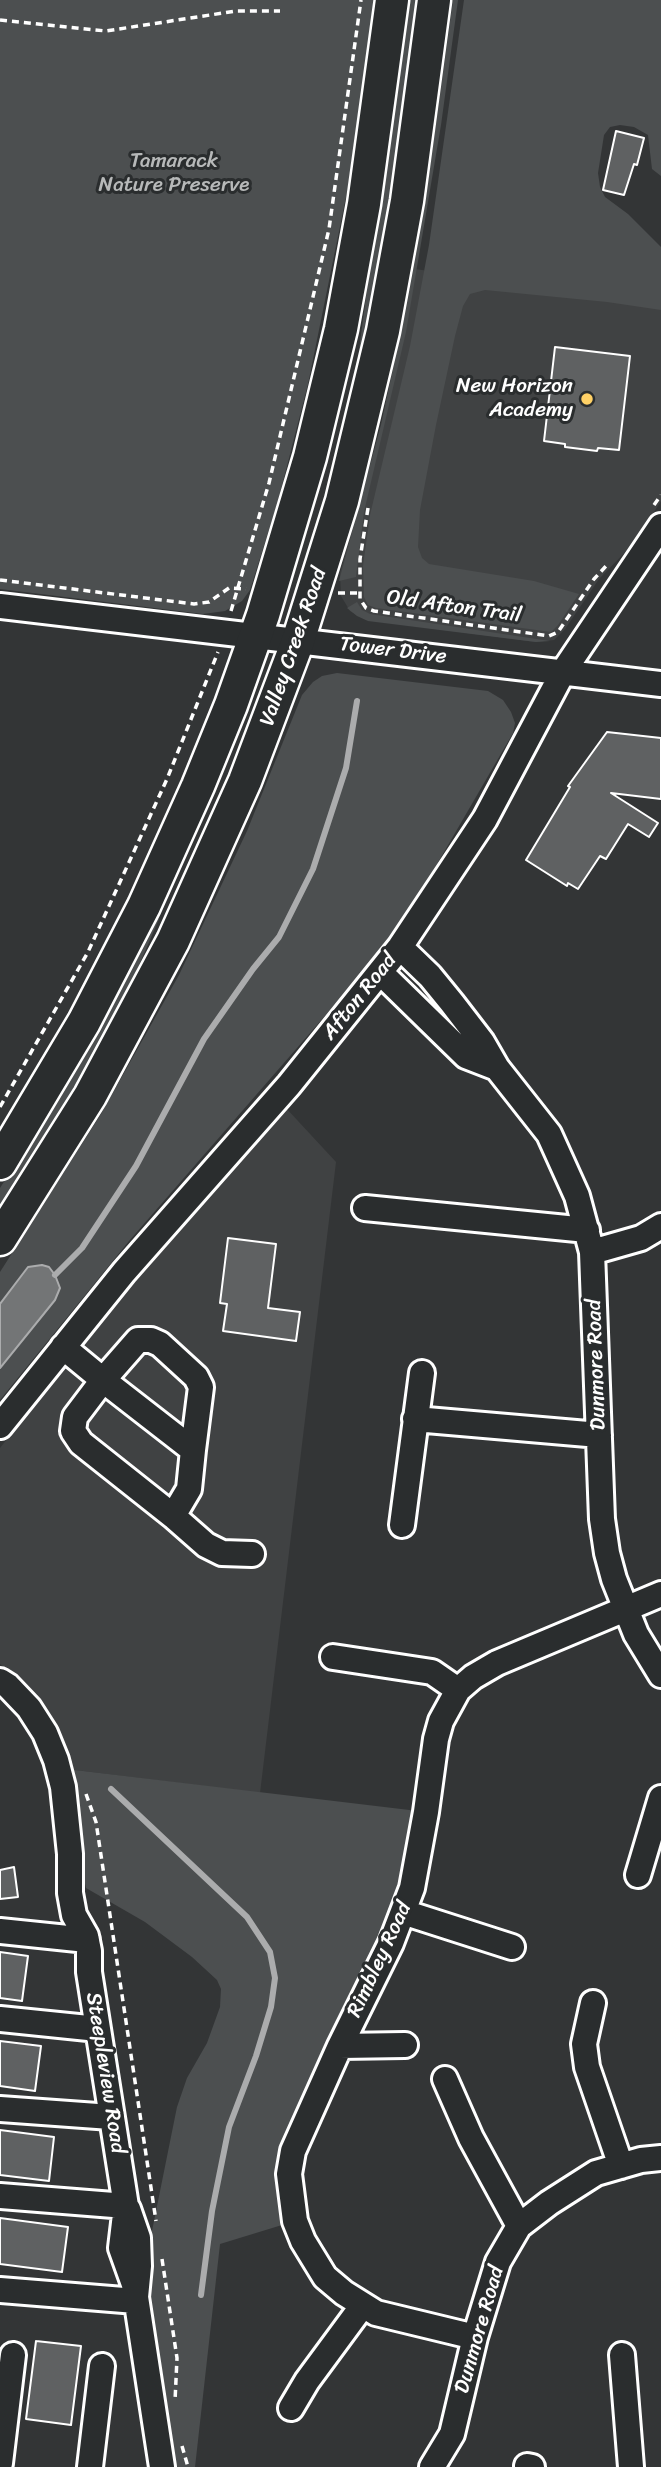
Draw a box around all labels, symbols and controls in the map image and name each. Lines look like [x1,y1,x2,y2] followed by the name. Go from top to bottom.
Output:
[99,149,249,199] park label: Tamarack Nature Preserve
[456,374,573,424] place label: New Horizon Academy
[579,391,595,407] marker: New Horizon Academy
[255,565,333,729] street label: Valley Creek Road
[385,585,523,629] street label: Old Afton Trail
[338,632,448,670] street label: Tower Drive
[317,949,403,1045] street label: Afton Road
[582,1299,612,1431] street label: Dunmore Road
[342,1898,418,2022] street label: Rimbley Road
[80,1991,130,2155] street label: Steepleview Road
[450,2263,510,2397] street label: Dunmore Road

